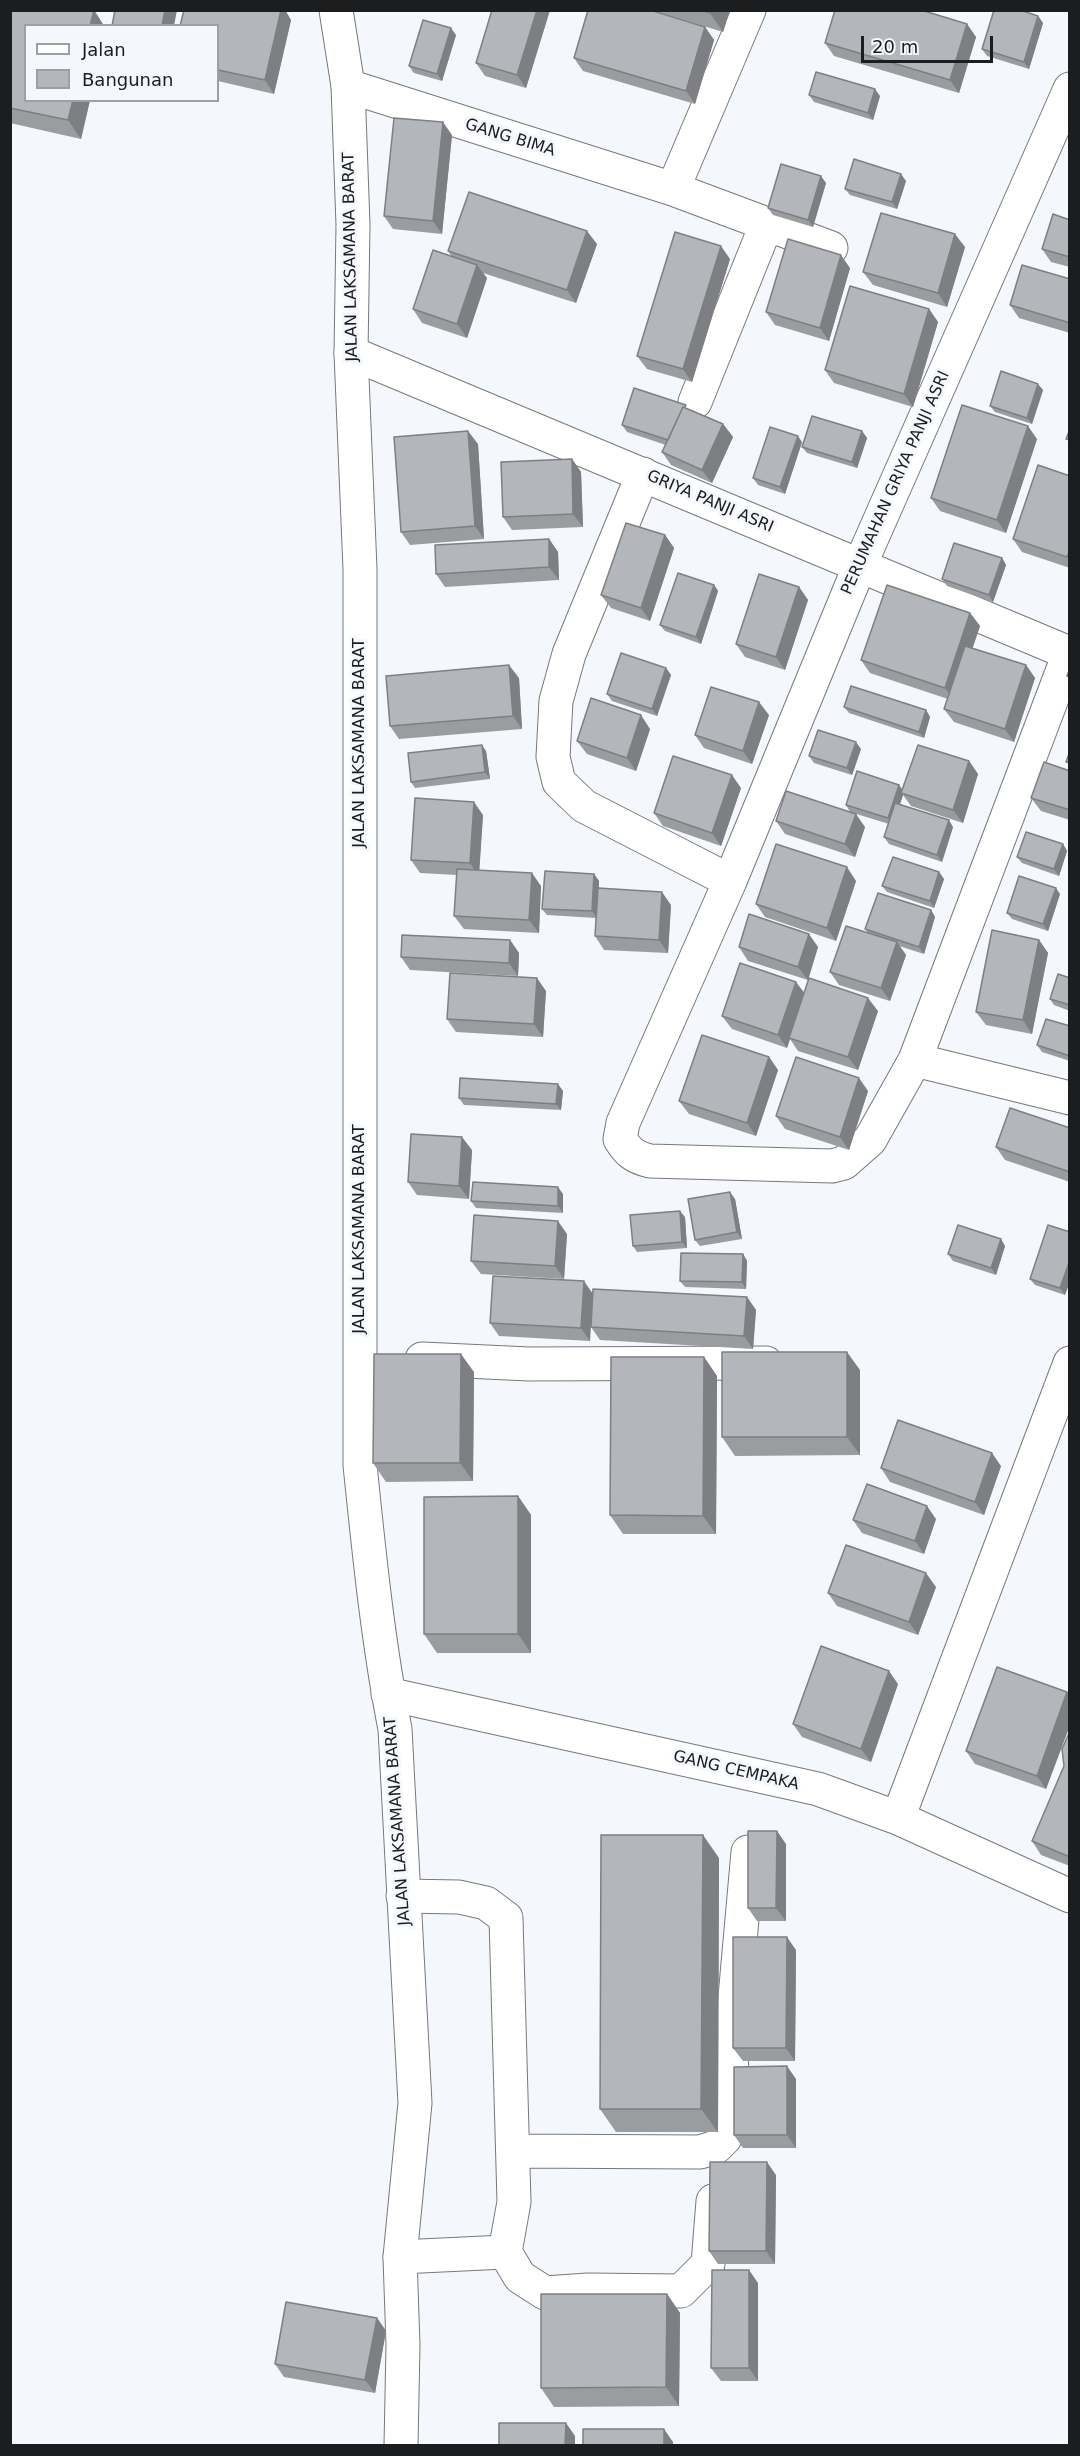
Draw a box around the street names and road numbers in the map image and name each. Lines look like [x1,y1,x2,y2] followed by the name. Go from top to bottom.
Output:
[463,115,557,161] street label: GANG BIMA
[340,152,362,362] street label: JALAN LAKSAMANA BARAT
[838,368,954,598] street label: PERUMAHAN GRIYA PANJI ASRI
[644,467,776,537] street label: GRIYA PANJI ASRI
[350,638,370,848] street label: JALAN LAKSAMANA BARAT
[350,1124,370,1334] street label: JALAN LAKSAMANA BARAT
[381,1716,415,1926] street label: JALAN LAKSAMANA BARAT
[671,1747,801,1795] street label: GANG CEMPAKA

